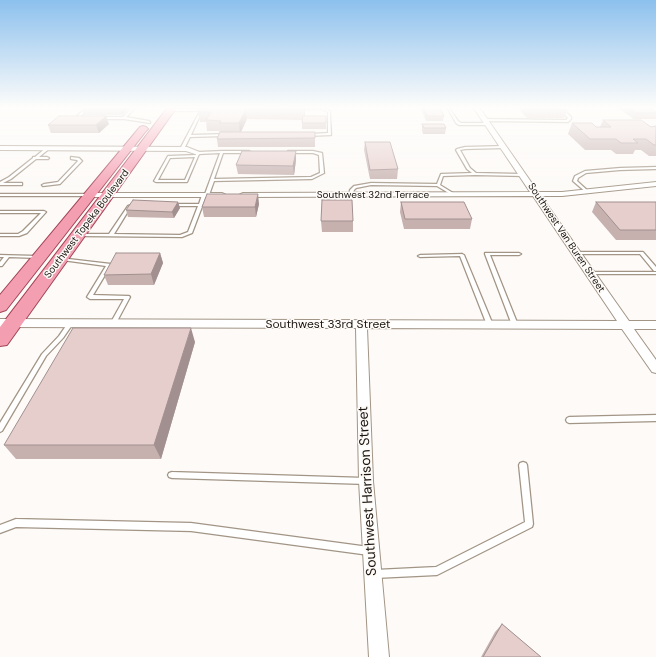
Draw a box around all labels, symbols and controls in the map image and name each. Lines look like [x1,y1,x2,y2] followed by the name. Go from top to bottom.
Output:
[42,167,132,281] street label: Southwest Topeka Boulevard
[525,181,607,295] street label: Southwest Van Buren Street
[317,189,429,201] street label: Southwest 32nd Terrace
[265,318,391,332] street label: Southwest 33rd Street
[355,406,381,576] street label: Southwest Harrison Street

